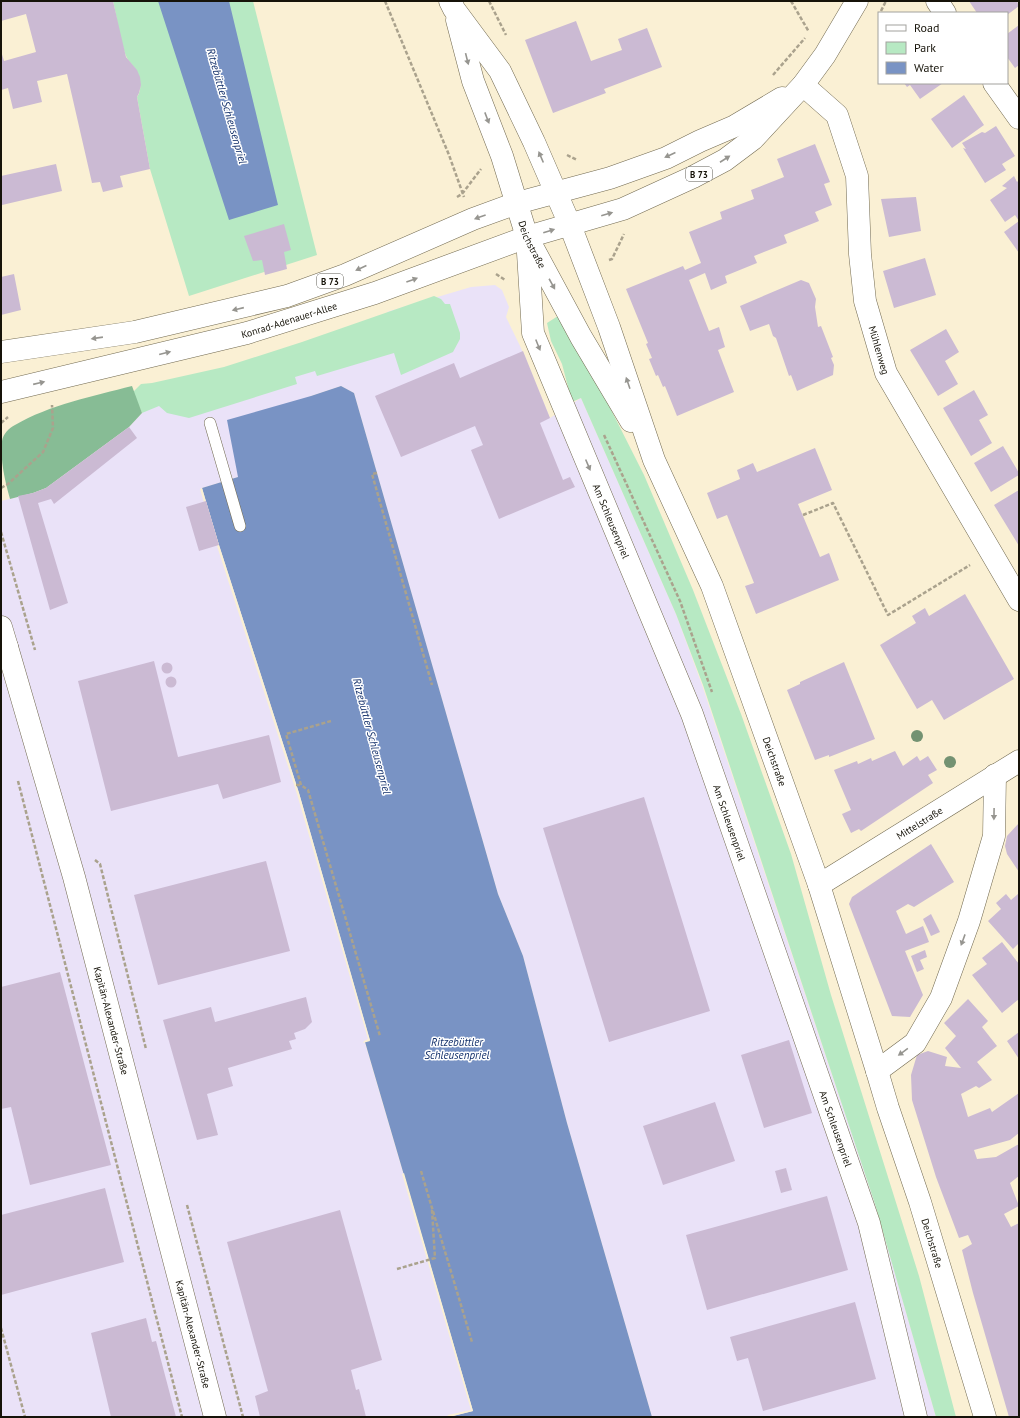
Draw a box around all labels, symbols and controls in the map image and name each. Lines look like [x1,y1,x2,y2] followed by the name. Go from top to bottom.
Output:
[878,12,1008,84] legend
[914,20,939,35] text: Road
[914,40,936,55] text: Park
[204,46,250,166] water label: Ritzebüttler Schleusenpriel
[464,52,470,65] one-way arrow
[914,60,944,75] text: Water
[484,112,490,124] one-way arrow
[537,151,543,163] one-way arrow
[664,152,676,158] one-way arrow
[720,155,730,163] one-way arrow
[686,167,712,181] road number: B 73
[602,211,614,217] one-way arrow
[474,214,486,220] one-way arrow
[516,219,549,270] street label: Deichstraße
[543,228,555,234] one-way arrow
[355,265,367,271] one-way arrow
[317,274,343,288] road number: B 73
[407,276,419,282] one-way arrow
[548,278,555,290] one-way arrow
[240,299,339,341] street label: Konrad-Adenauer-Allee
[232,306,244,312] one-way arrow
[866,324,893,376] street label: Mühlenweg
[91,335,103,341] one-way arrow
[536,339,542,351] one-way arrow
[159,349,171,355] one-way arrow
[625,377,631,389] one-way arrow
[33,380,45,386] one-way arrow
[585,459,591,470] one-way arrow
[590,482,633,560] street label: Am Schleusenpriel
[350,676,394,796] water label: Ritzebüttler Schleusenpriel
[760,735,790,788] street label: Deichstraße
[711,783,749,862] street label: Am Schleusenpriel
[894,804,945,842] street label: Mittelstraße
[991,808,997,821] one-way arrow
[959,934,965,946] one-way arrow
[91,965,132,1076] street label: Kapitän-Alexander-Straße
[425,1035,490,1062] water label: Ritzebüttler Schleusenpriel
[897,1048,908,1056] one-way arrow
[817,1089,855,1168] street label: Am Schleusenpriel
[919,1217,946,1270] street label: Deichstraße
[173,1279,214,1390] street label: Kapitän-Alexander-Straße

